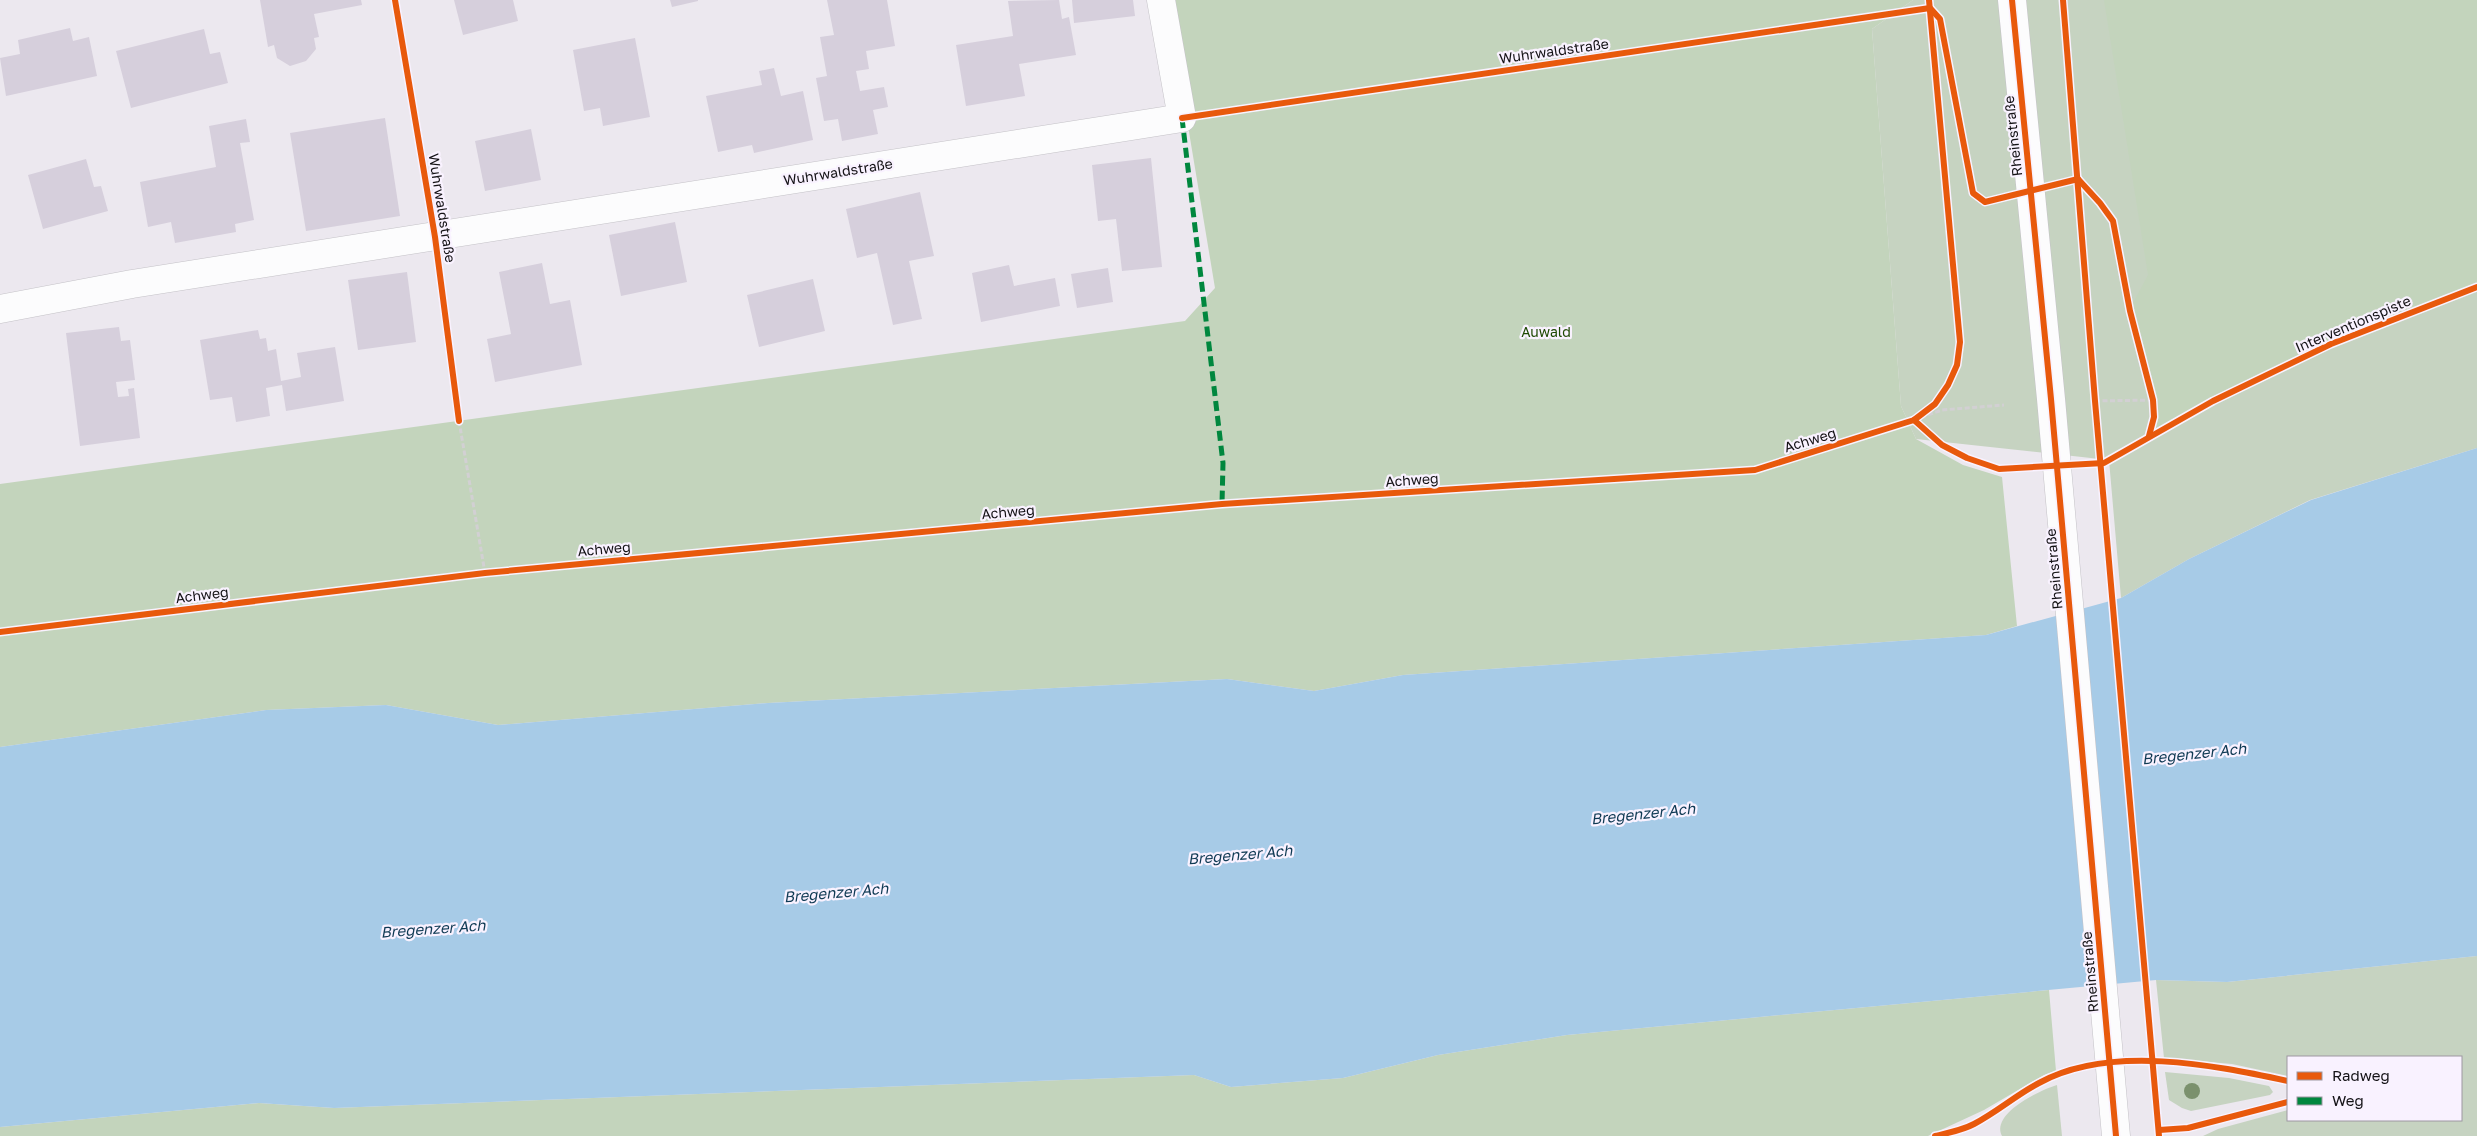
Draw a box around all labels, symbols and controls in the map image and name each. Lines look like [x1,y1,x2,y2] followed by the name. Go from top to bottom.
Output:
[1498,34,1610,67] street label: Wuhrwaldstraße
[2000,95,2025,177] street label: Rheinstraße
[425,152,460,264] street label: Wuhrwaldstraße
[782,154,894,189] street label: Wuhrwaldstraße
[2292,292,2413,356] street label: Interventionspiste
[1521,323,1571,340] park label: Auwald
[1782,424,1838,455] street label: Achweg
[1385,469,1439,490] street label: Achweg
[981,501,1035,522] street label: Achweg
[2041,528,2066,610] street label: Rheinstraße
[577,538,631,559] street label: Achweg
[174,583,229,606] street label: Achweg
[2141,738,2248,768] water label: Bregenzer Ach
[1590,798,1697,828] water label: Bregenzer Ach
[1187,840,1294,869] water label: Bregenzer Ach
[783,878,890,907] water label: Bregenzer Ach
[380,915,487,942] water label: Bregenzer Ach
[2077,931,2102,1013] street label: Rheinstraße
[2287,1056,2462,1121] legend
[2332,1066,2390,1084] text: Radweg
[2332,1091,2364,1109] text: Weg

